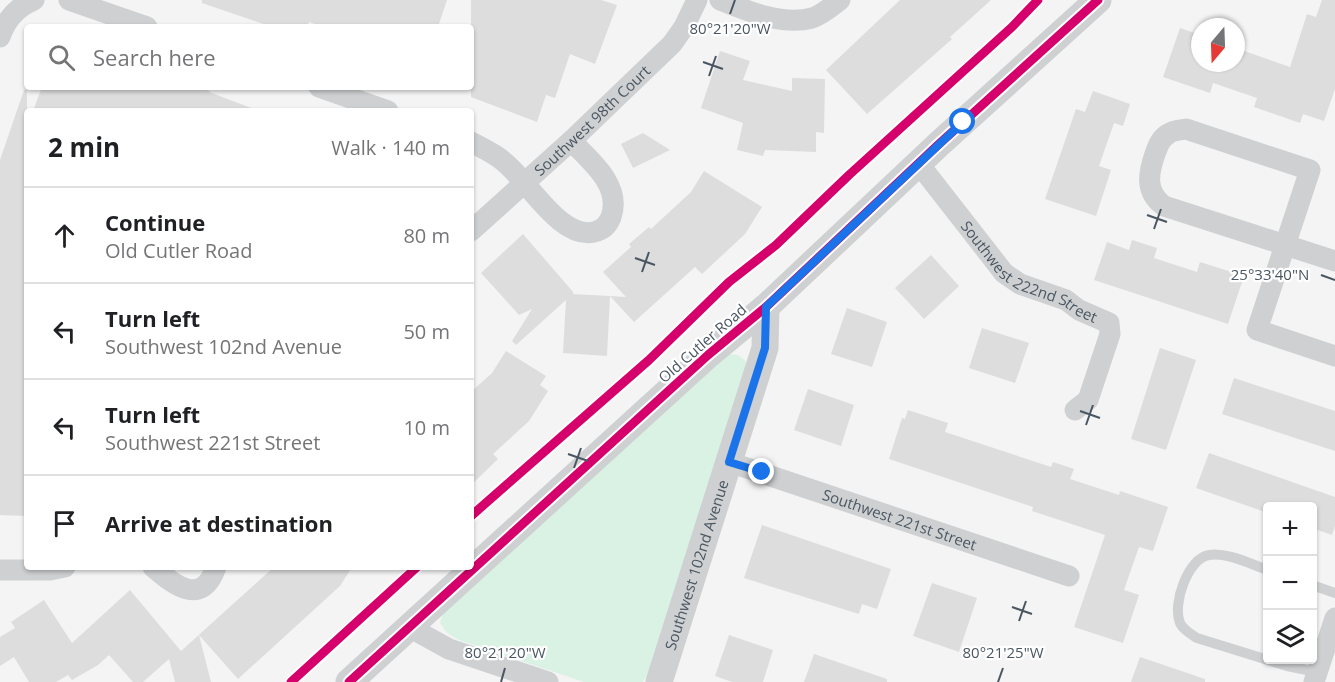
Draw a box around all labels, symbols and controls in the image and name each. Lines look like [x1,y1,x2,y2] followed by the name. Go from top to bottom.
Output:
[690,18,771,38] text: 80°21'20"W
[1191,18,1245,72] north arrow
[24,24,474,90] search box
[45,41,78,74] icon: search
[93,42,216,72] text: Search here
[530,61,654,180] street label: Southwest 98th Court
[949,108,975,134] route start
[48,129,120,165] text: 2 min
[331,134,450,161] text: Walk · 140 m
[105,207,205,237] text: Continue
[957,216,1100,327] street label: Southwest 222nd Street
[48,219,81,252] icon: ahead
[403,222,450,249] text: 80 m
[105,237,252,264] text: Old Cutler Road
[1231,264,1309,284] text: 25°33'40"N
[654,299,750,387] street label: Old Cutler Road
[105,303,200,333] text: Turn left
[48,315,81,348] icon: left
[403,318,450,345] text: 50 m
[105,333,342,360] text: Southwest 102nd Avenue
[105,399,200,429] text: Turn left
[48,411,81,444] icon: left
[403,414,450,441] text: 10 m
[105,429,320,456] text: Southwest 221st Street
[748,458,774,484] route end
[660,477,733,653] street label: Southwest 102nd Avenue
[820,484,979,554] street label: Southwest 221st Street
[1263,502,1317,664] map controls
[1263,502,1317,556] button: +
[48,507,81,540] icon: arrive
[105,508,333,538] text: Arrive at destination
[1263,556,1317,610] button: −
[1263,610,1317,664] button: layers
[465,642,546,662] text: 80°21'20"W
[963,642,1044,662] text: 80°21'25"W

